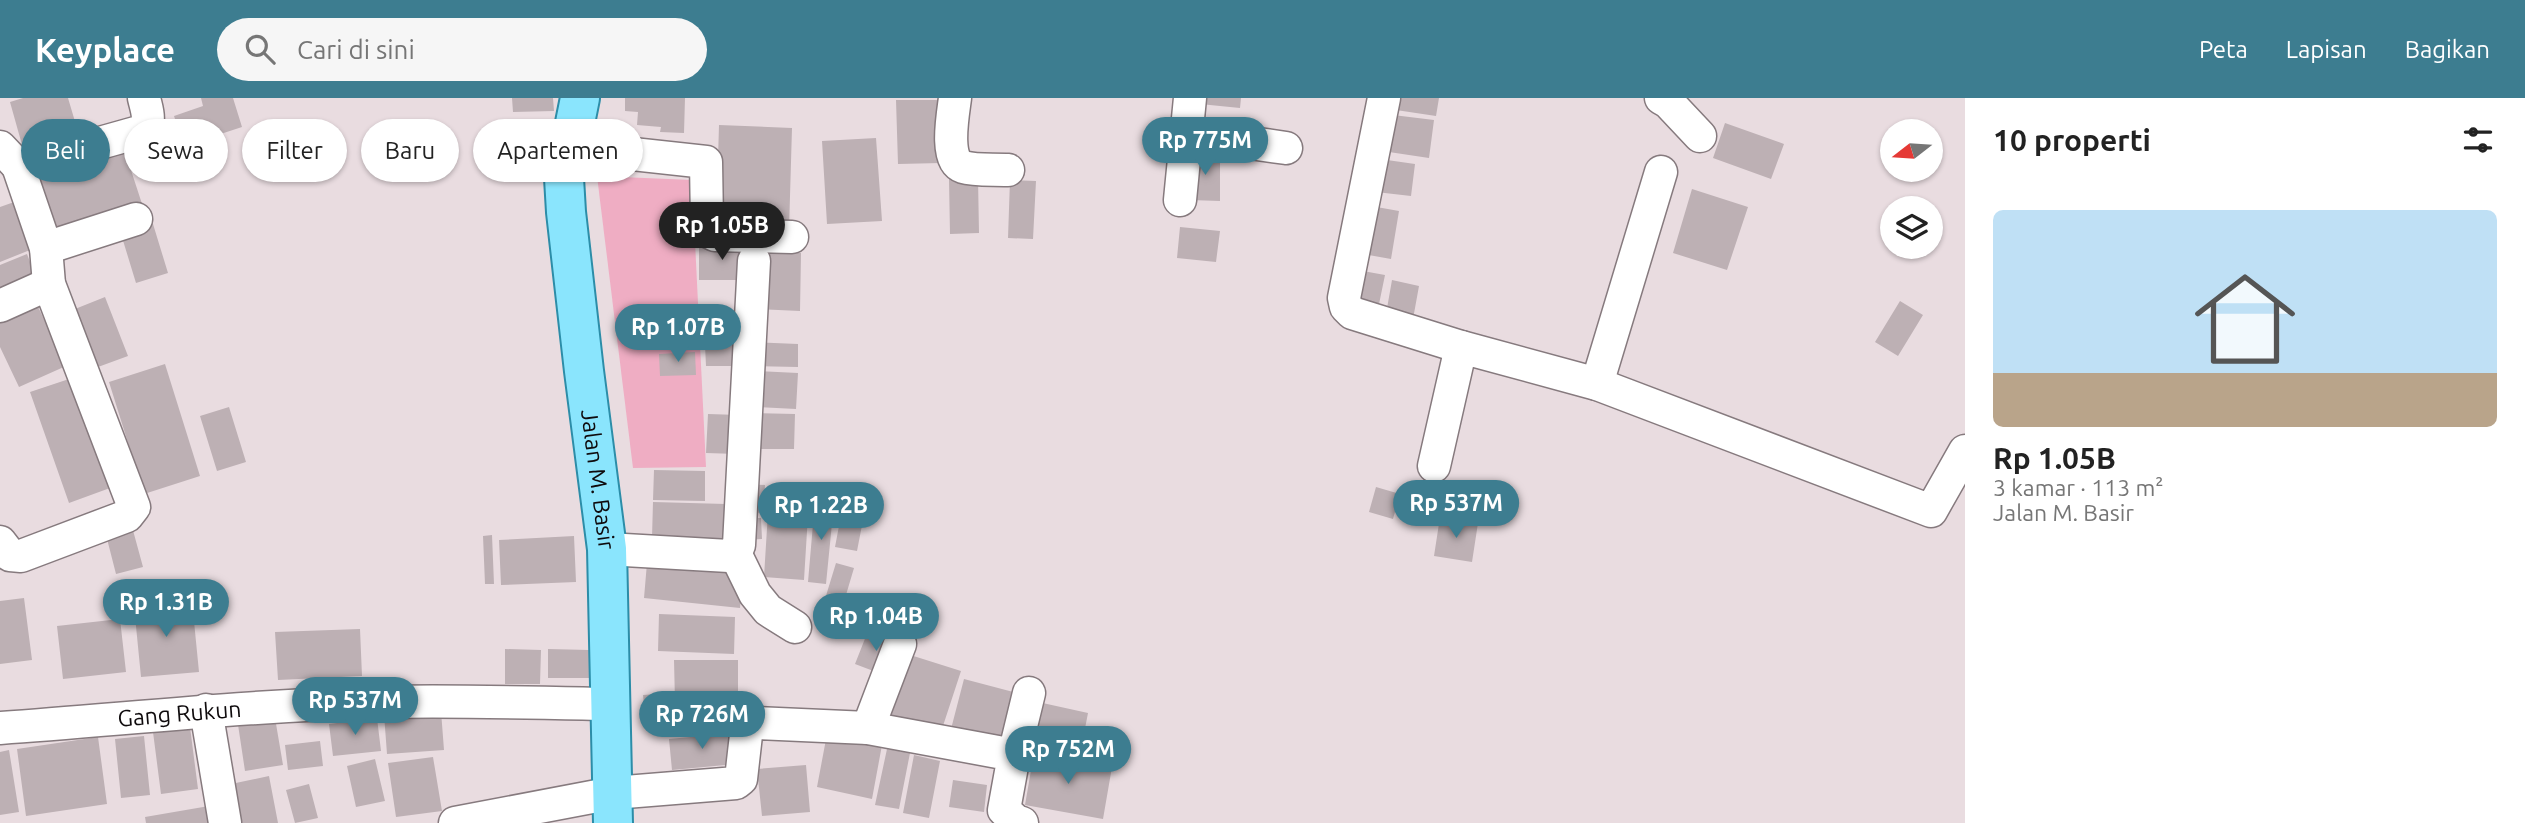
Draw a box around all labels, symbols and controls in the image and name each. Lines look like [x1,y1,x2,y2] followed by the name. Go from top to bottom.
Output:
[217,18,707,81] search box
[241,30,279,68] icon: search
[35,31,175,68] text: Keyplace
[297,35,415,64] text: Cari di sini
[2199,36,2248,63] text: Peta
[2286,36,2367,63] text: Lapisan
[2405,36,2490,63] text: Bagikan
[1140,118,1270,177] pin: Rp 775M
[21,119,110,182] chip: Beli
[124,119,228,182] chip: Sewa
[242,119,347,182] chip: Filter
[361,119,459,182] chip: Baru
[473,119,643,182] chip: Apartemen
[1880,119,1942,182] north arrow
[1880,119,1943,259] map controls
[2459,121,2497,159] icon: filters
[1993,123,2151,157] text: 10 properti
[1158,127,1252,152] text: Rp 775M
[1880,196,1943,259] button: layers
[650,202,794,262] pin: Rp 1.05B
[675,212,769,237] text: Rp 1.05B
[2182,256,2308,382] icon: home
[606,304,750,364] pin: Rp 1.07B
[631,314,725,339] text: Rp 1.07B
[577,408,620,551] street label: Jalan M. Basir
[1993,441,2116,475] text: Rp 1.05B
[1993,475,2164,500] text: 3 kamar · 113 m²
[1391,480,1521,540] pin: Rp 537M
[749,482,893,542] pin: Rp 1.22B
[1409,490,1503,515] text: Rp 537M
[774,492,868,517] text: Rp 1.22B
[1993,500,2134,525] text: Jalan M. Basir
[94,580,238,639] pin: Rp 1.31B
[119,589,213,614] text: Rp 1.31B
[804,594,948,653] pin: Rp 1.04B
[829,603,923,628] text: Rp 1.04B
[290,678,420,737] pin: Rp 537M
[308,687,402,712] text: Rp 537M
[637,692,767,751] pin: Rp 726M
[116,696,242,731] street label: Gang Rukun
[655,701,749,726] text: Rp 726M
[1003,726,1133,786] pin: Rp 752M
[1021,736,1115,761] text: Rp 752M

